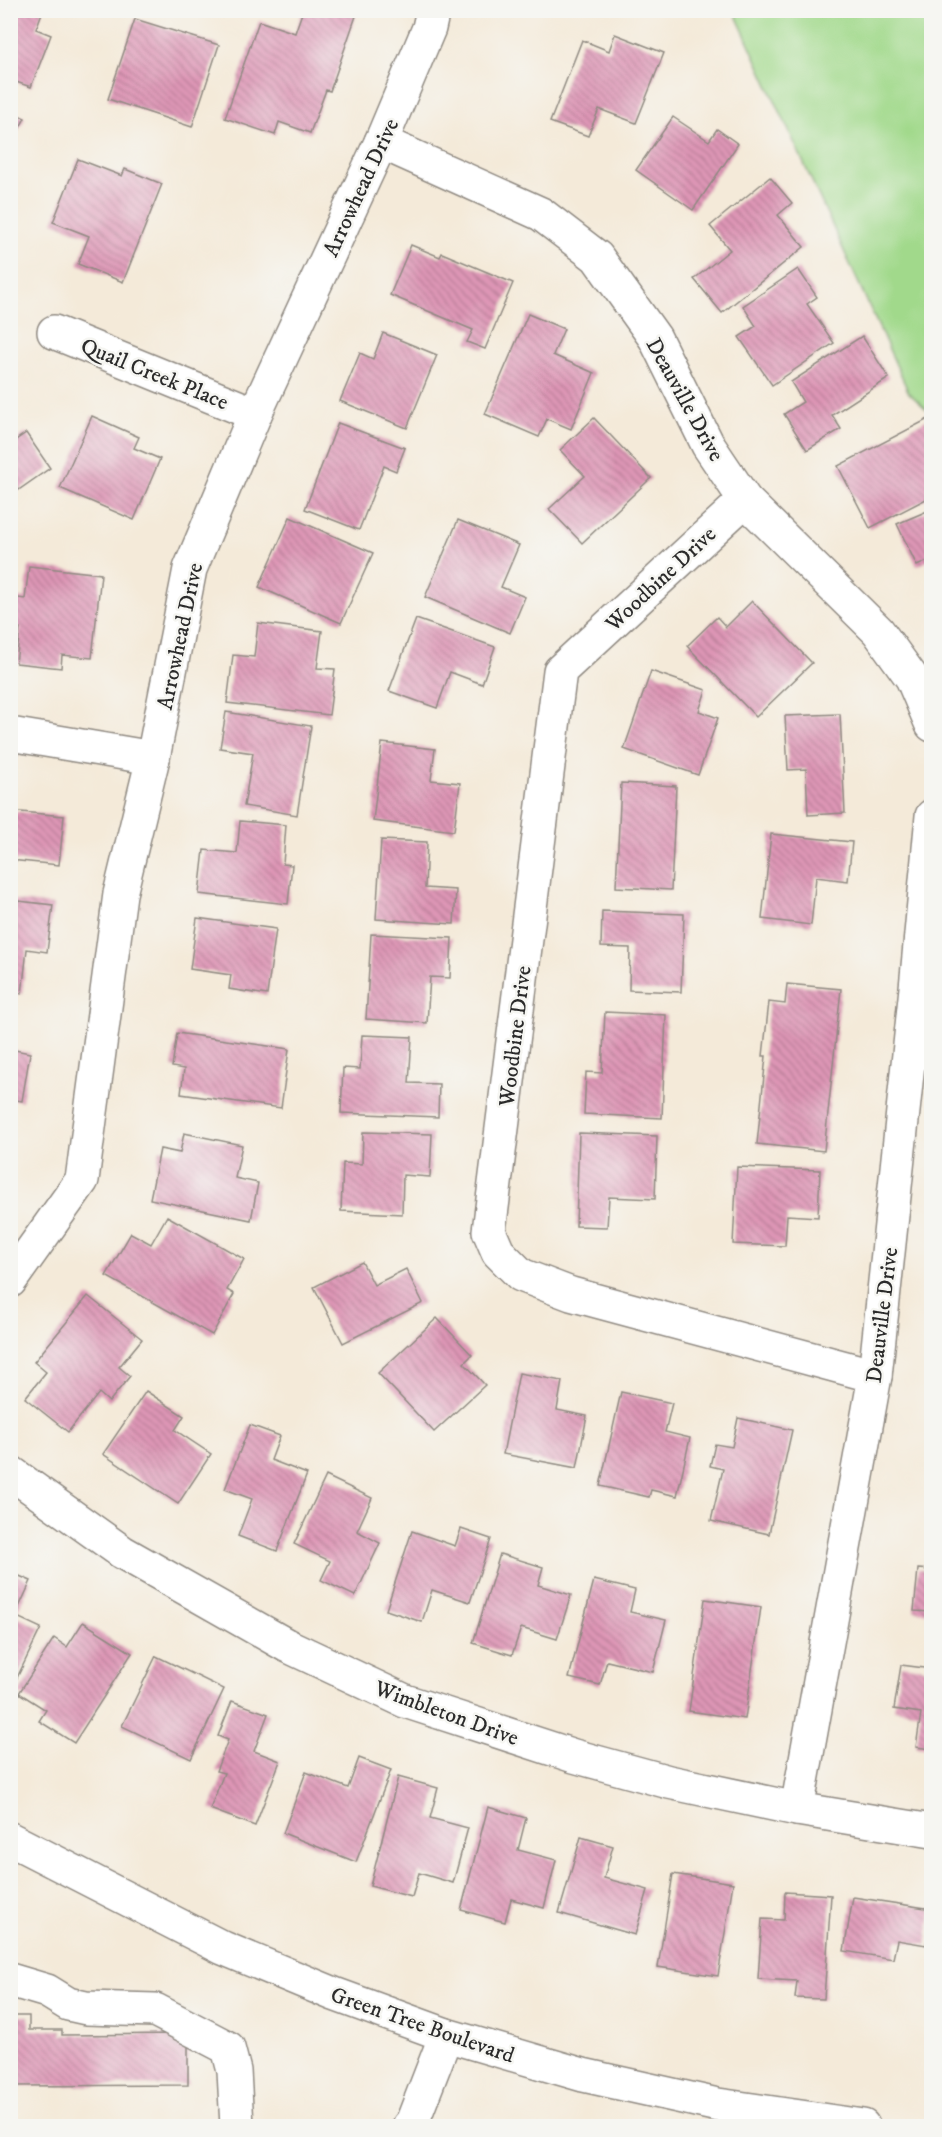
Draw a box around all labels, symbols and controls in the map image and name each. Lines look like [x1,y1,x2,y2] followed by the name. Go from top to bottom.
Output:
[318,114,405,261] street label: Arrowhead Drive
[77,332,232,416] street label: Quail Creek Place
[640,333,730,466] street label: Deauville Drive
[599,521,722,638] street label: Woodbine Drive
[152,560,209,712] street label: Arrowhead Drive
[493,964,538,1109] street label: Woodbine Drive
[861,1246,904,1385] street label: Deauville Drive
[370,1675,522,1752] street label: Wimbleton Drive
[327,1981,518,2070] street label: Green Tree Boulevard

